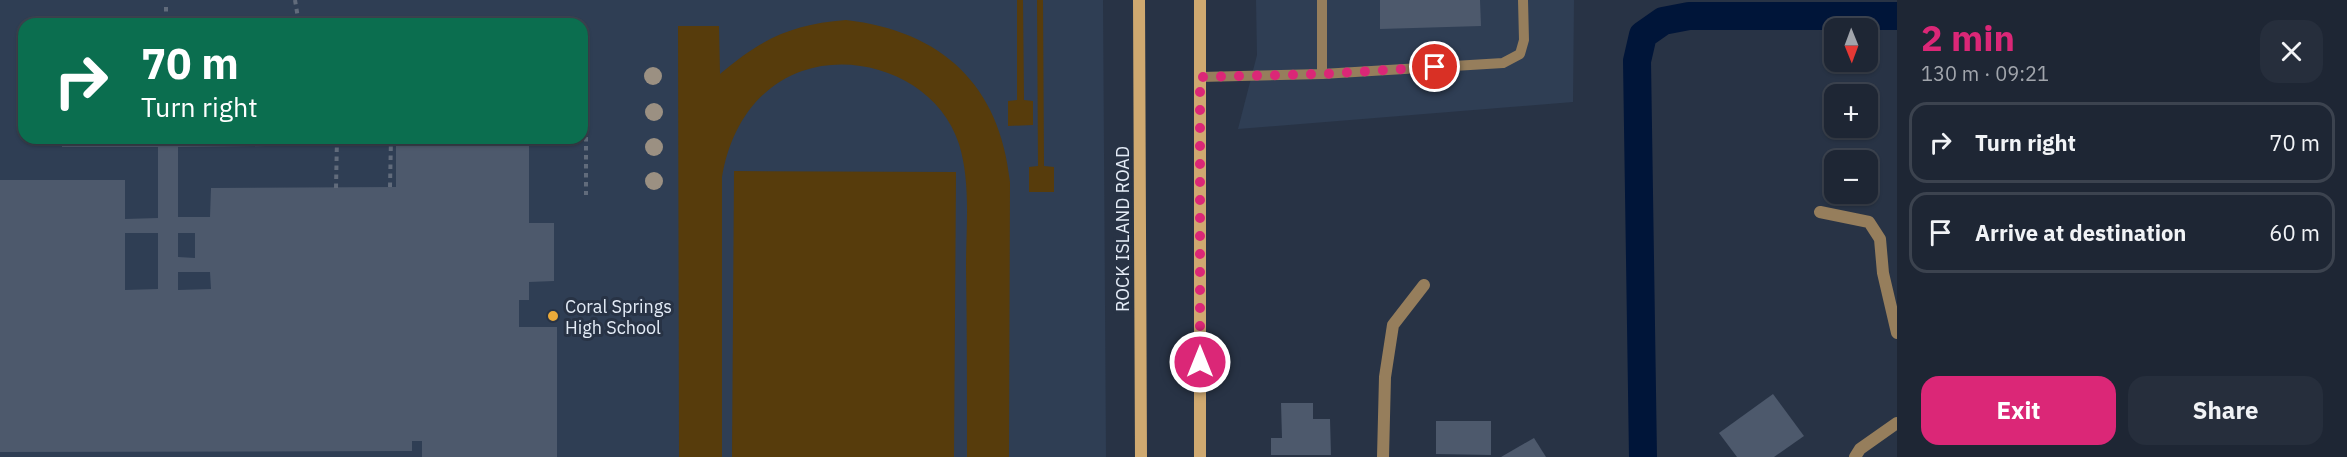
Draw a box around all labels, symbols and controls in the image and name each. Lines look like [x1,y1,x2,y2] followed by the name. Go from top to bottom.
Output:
[1921,14,2015,61] text: 2 min
[1824,18,1878,72] north arrow
[1824,18,1878,204] map controls
[2260,20,2323,83] button: close
[141,36,239,91] text: 70 m
[1409,41,1460,92] pin
[42,42,120,120] icon: right
[1418,50,1451,83] icon: arrive
[1921,60,2049,87] text: 130 m · 09:21
[1824,84,1878,138] button: +
[141,89,258,124] text: Turn right
[1924,126,1957,159] icon: right
[1975,128,2076,157] text: Turn right
[2269,128,2320,157] text: 70 m
[1111,146,1134,312] street label: ROCK ISLAND ROAD
[1824,150,1878,204] button: −
[1924,216,1957,249] icon: arrive
[1975,218,2186,247] text: Arrive at destination
[2269,218,2320,247] text: 60 m
[565,295,672,339] place label: Coral Springs High School
[546,309,560,323] marker: Coral Springs High School
[1168,330,1232,394] position arrow
[1921,376,2116,445] button: Exit
[2128,376,2323,445] button: Share

